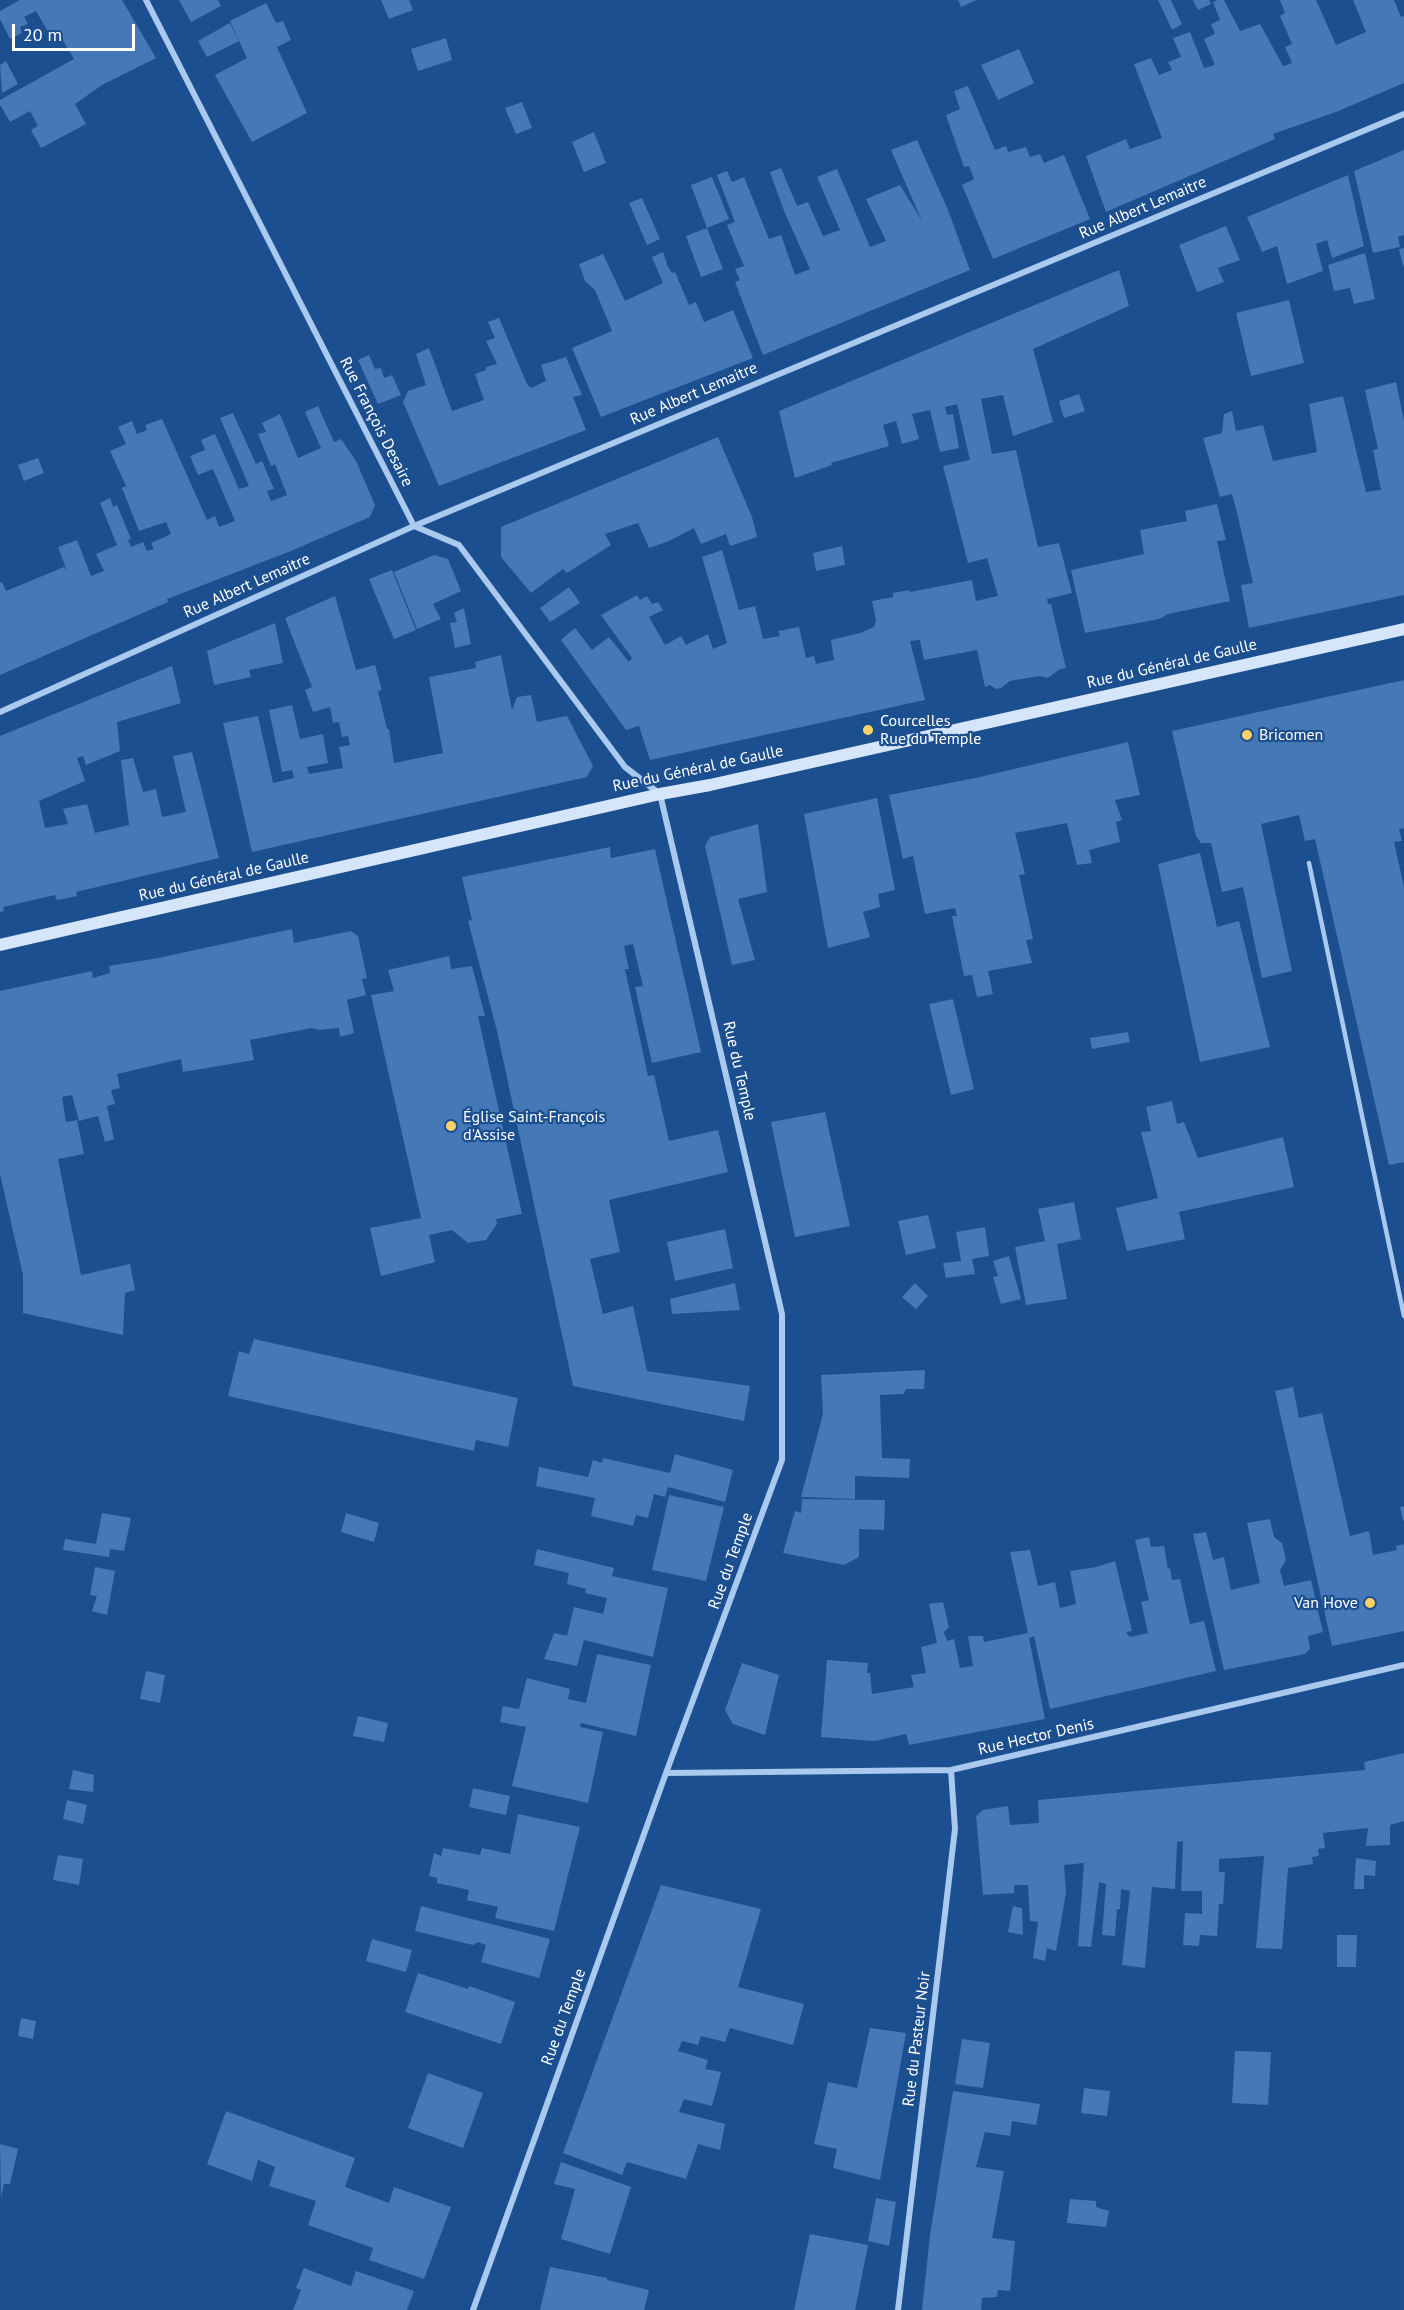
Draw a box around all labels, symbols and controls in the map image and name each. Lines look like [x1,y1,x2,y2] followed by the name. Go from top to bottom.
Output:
[15,12,138,50] scale bar
[23,23,62,46] text: 20 m
[1076,173,1210,243] street label: Rue Albert Lemaitre
[335,354,417,490] street label: Rue François Desaire
[627,359,761,429] street label: Rue Albert Lemaitre
[181,549,313,623] street label: Rue Albert Lemaitre
[1085,635,1259,693] street label: Rue du Général de Gaulle
[880,711,981,749] place label: Courcelles Rue du Temple
[861,723,875,737] marker: Courcelles Rue du Temple
[1259,725,1323,745] place label: Bricomen
[1240,728,1254,742] marker: Bricomen
[611,742,785,796] street label: Rue du Général de Gaulle
[137,848,311,906] street label: Rue du Général de Gaulle
[718,1019,760,1123] street label: Rue du Temple
[463,1107,605,1145] place label: Église Saint-François d'Assise
[444,1119,458,1133] marker: Église Saint-François d'Assise
[705,1510,757,1612] street label: Rue du Temple
[1294,1593,1358,1613] place label: Van Hove
[1363,1596,1377,1610] marker: Van Hove
[976,1714,1096,1760] street label: Rue Hector Denis
[538,1966,590,2068] street label: Rue du Temple
[899,1970,935,2108] street label: Rue du Pasteur Noir

